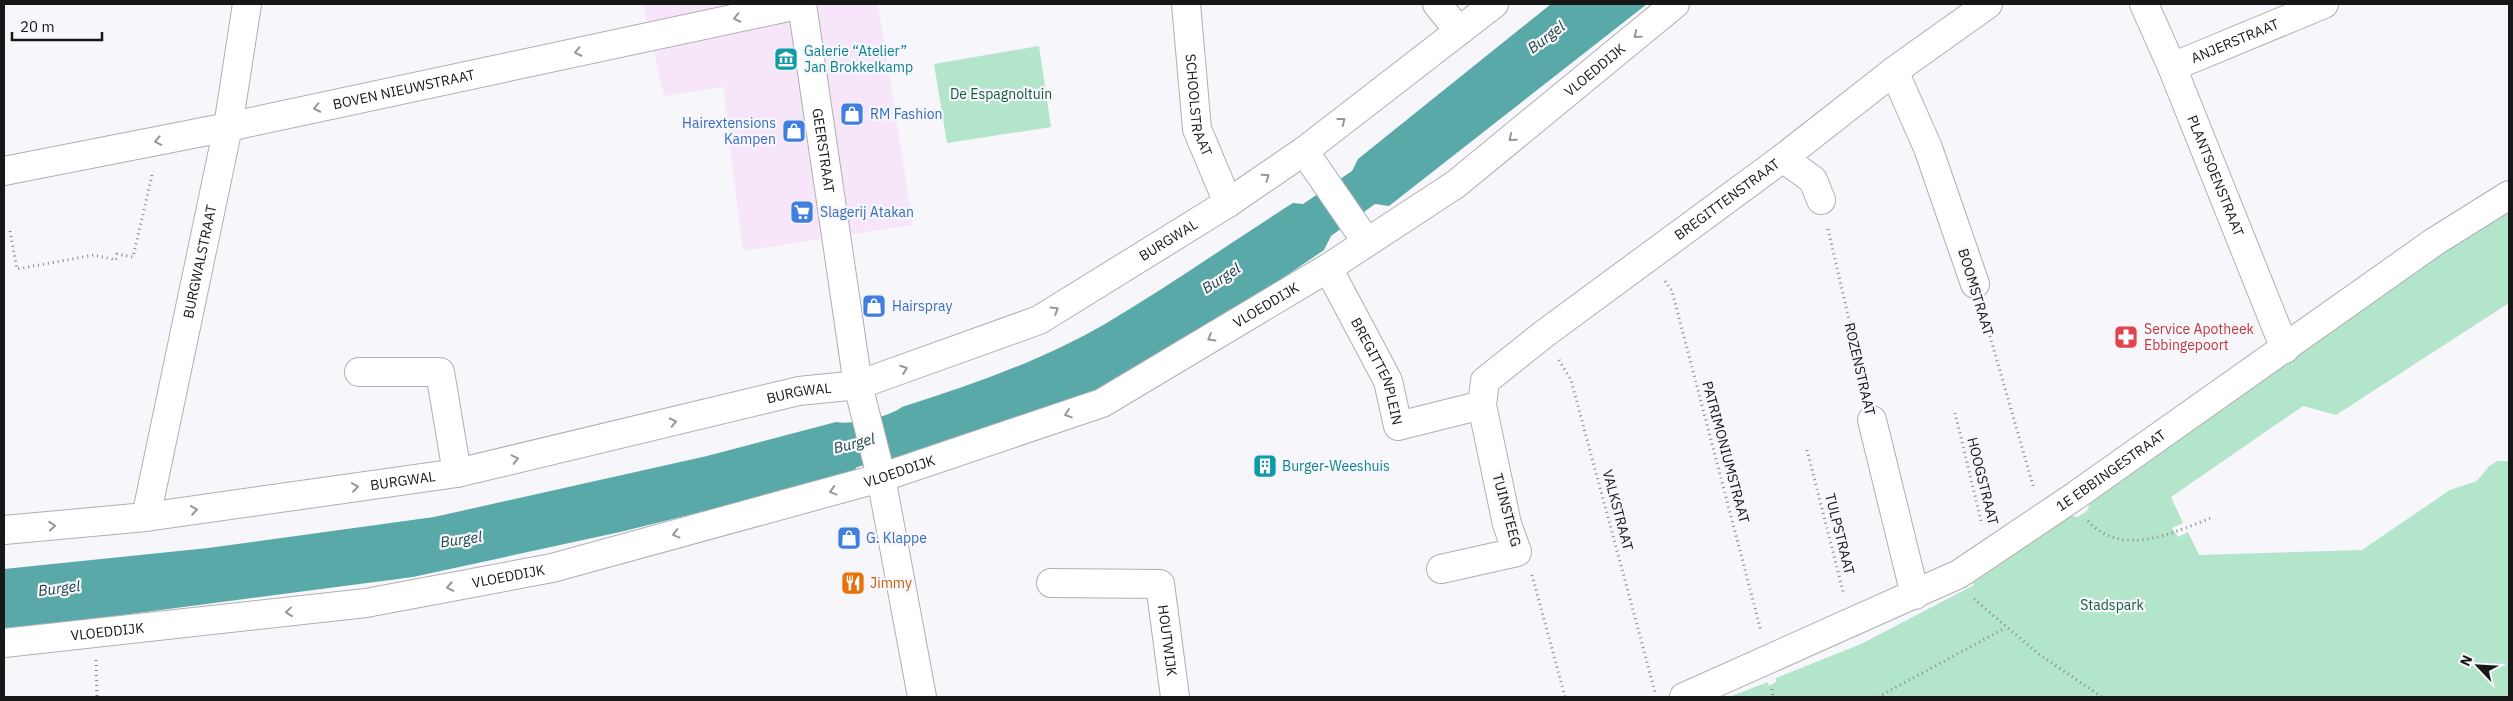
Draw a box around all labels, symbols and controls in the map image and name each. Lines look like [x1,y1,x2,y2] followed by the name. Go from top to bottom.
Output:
[12,10,102,42] scale bar
[733,12,742,22] one-way arrow
[2188,15,2281,67] street label: ANJERSTRAAT
[20,17,55,36] text: 20 m
[1523,17,1569,57] water label: Burgel
[1634,29,1643,38] one-way arrow
[1561,39,1629,100] street label: VLOEDDIJK
[804,42,913,76] place label: Galerie “Atelier” Jan Brokkelkamp
[574,46,583,57] one-way arrow
[773,46,799,72] museum icon: Galerie “Atelier” Jan Brokkelkamp
[1181,53,1216,159] street label: SCHOOLSTRAAT
[331,65,476,113] street label: BOVEN NIEUWSTRAAT
[950,85,1052,103] park label: De Espagnoltuin
[839,101,865,127] shop icon: RM Fashion
[312,102,321,113] one-way arrow
[870,105,942,123] place label: RM Fashion
[808,107,839,194] street label: GEERSTRAAT
[2183,112,2248,239] street label: PLANTSOENSTRAAT
[682,114,776,148] place label: Hairextensions Kampen
[781,118,807,144] shop icon: Hairextensions Kampen
[1337,118,1346,127] one-way arrow
[1509,132,1518,140] one-way arrow
[153,135,162,145] one-way arrow
[1671,155,1783,244] street label: BREGITTENSTRAAT
[1260,174,1270,183] one-way arrow
[789,199,815,225] supermarket icon: Slagerij Atakan
[179,203,220,320] street label: BURGWALSTRAAT
[820,203,914,221] place label: Slagerij Atakan
[1136,215,1201,265] street label: BURGWAL
[1954,246,1998,338] street label: BOOMSTRAAT
[1198,259,1244,297] water label: Burgel
[1230,278,1302,332] street label: VLOEDDIJK
[861,293,887,319] shop icon: Hairspray
[892,297,952,315] place label: Hairspray
[1049,307,1058,317] one-way arrow
[1347,314,1406,427] street label: BREGITTENPLEIN
[2144,320,2255,354] place label: Service Apotheek Ebbingepoort
[1841,321,1879,417] street label: ROZENSTRAAT
[2113,324,2139,350] pharmacy icon: Service Apotheek Ebbingepoort
[1207,331,1216,341] one-way arrow
[899,365,907,375] one-way arrow
[765,379,832,407] street label: BURGWAL
[1698,379,1754,525] street label: PATRIMONIUMSTRAAT
[1064,408,1073,418] one-way arrow
[668,417,676,427] one-way arrow
[2053,426,2169,515] street label: 1E EBBINGESTRAAT
[831,429,877,457] water label: Burgel
[1963,435,2003,527] street label: HOOGSTRAAT
[862,451,937,491] street label: VLOEDDIJK
[1252,453,1278,479] building icon: Burger-Weeshuis
[510,454,519,465] one-way arrow
[1282,457,1390,475] place label: Burger-Weeshuis
[369,467,437,494] street label: BURGWAL
[1599,468,1637,552] street label: VALKSTRAAT
[1489,471,1525,549] street label: TUINSTEEG
[351,483,359,493] one-way arrow
[829,486,837,496] one-way arrow
[1821,491,1859,577] street label: TULPSTRAAT
[190,505,198,516] one-way arrow
[49,520,57,531] one-way arrow
[836,525,862,551] shop icon: G. Klappe
[439,527,483,551] water label: Burgel
[671,528,680,539] one-way arrow
[866,529,927,547] place label: G. Klappe
[470,561,546,592] street label: VLOEDDIJK
[840,570,866,596] restaurant icon: Jimmy
[870,574,912,592] place label: Jimmy
[37,576,81,600] water label: Burgel
[445,582,454,592] one-way arrow
[2080,596,2144,614] park label: Stadspark
[1154,604,1181,677] street label: HOUTWIJK
[285,606,293,617] one-way arrow
[70,619,145,645] street label: VLOEDDIJK
[2453,641,2503,691] north arrow
[2456,652,2477,669] text: N

